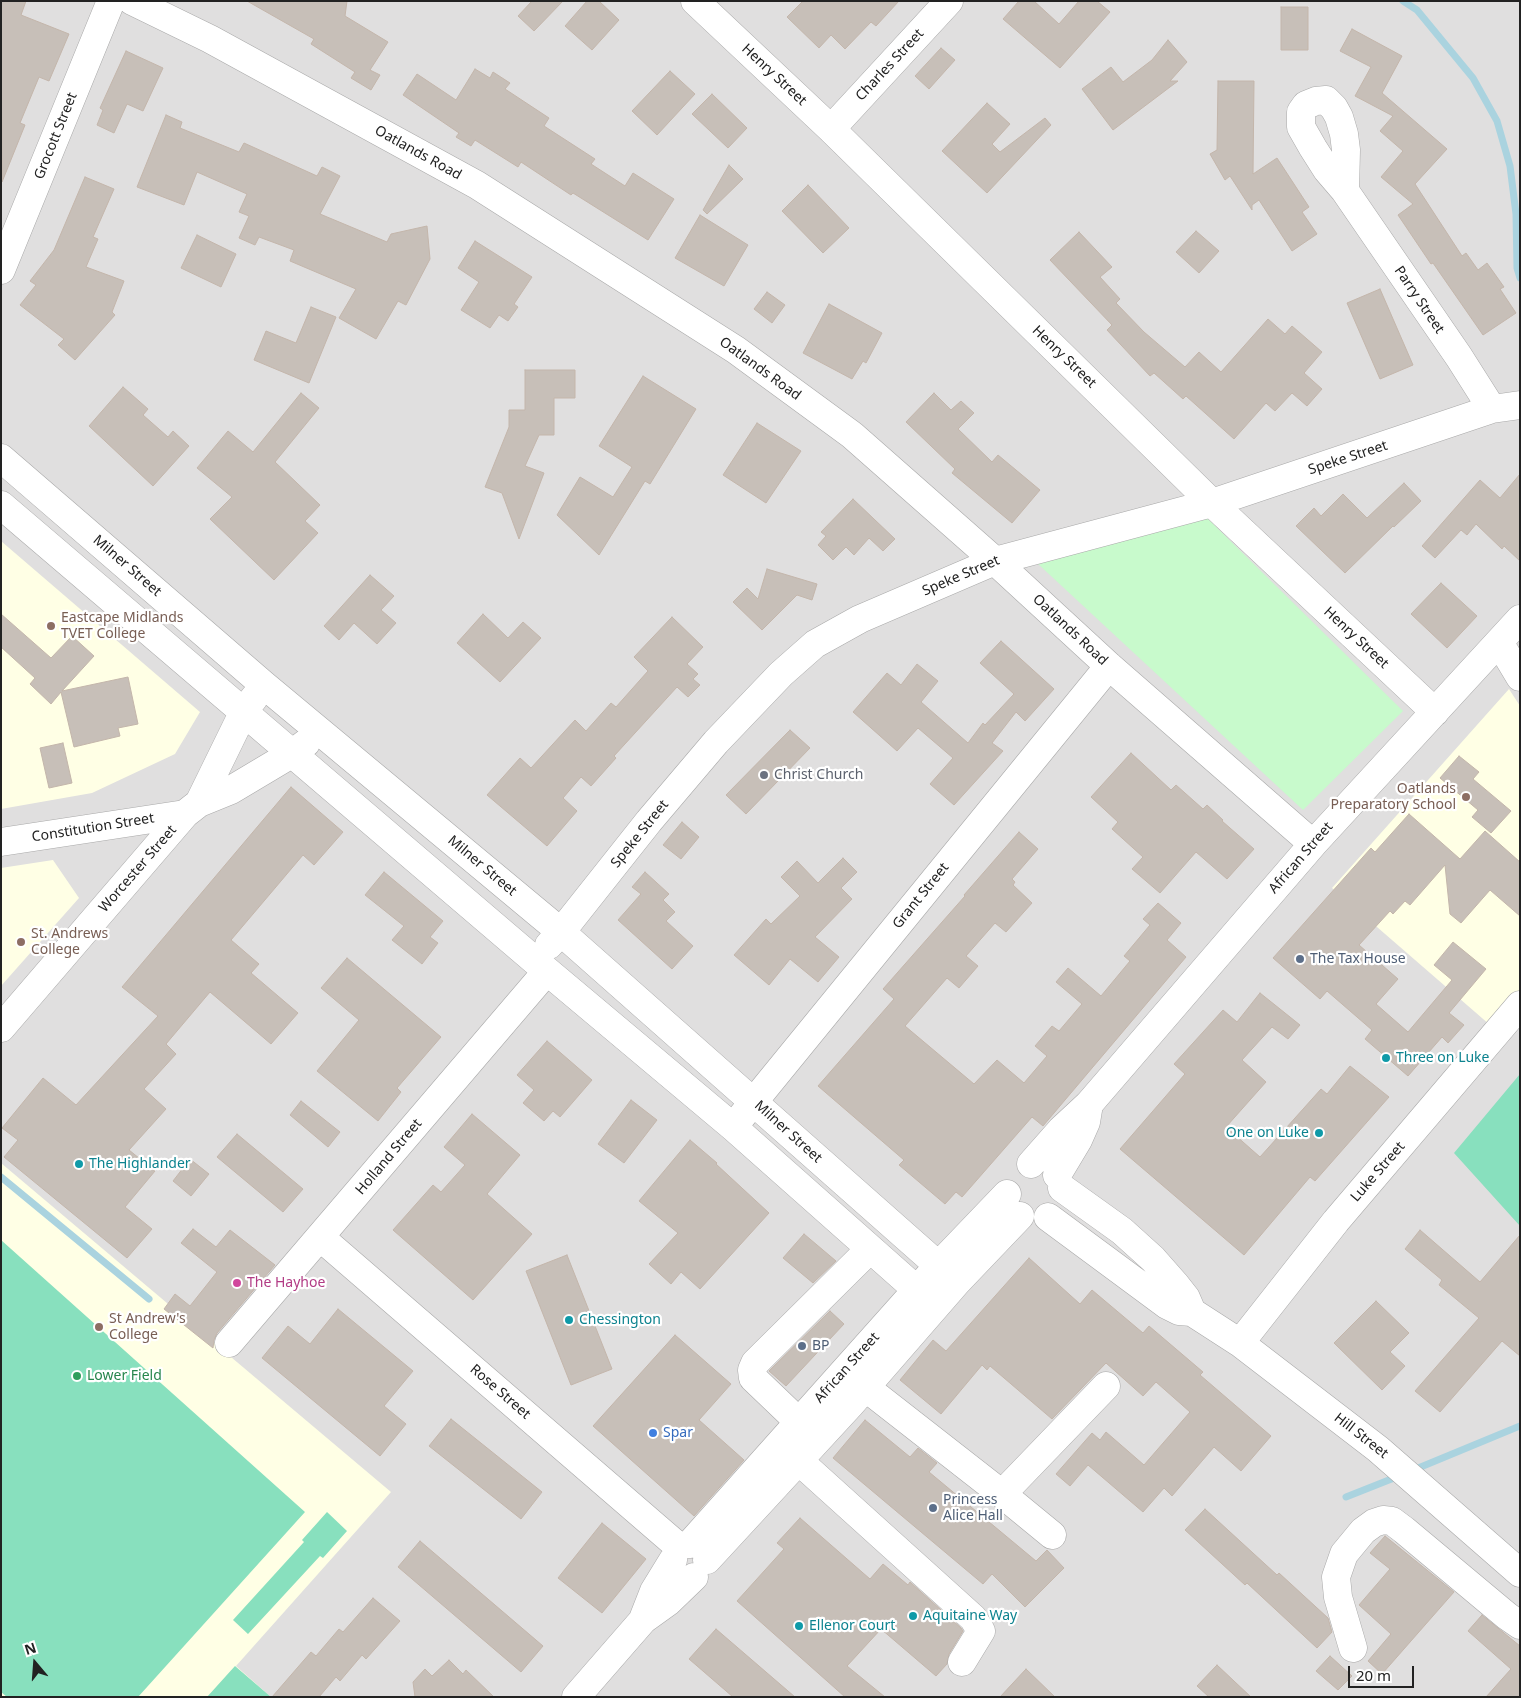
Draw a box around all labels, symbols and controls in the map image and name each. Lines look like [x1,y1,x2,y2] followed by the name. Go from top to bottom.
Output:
[852,26,928,104] street label: Charles Street
[738,41,810,109] street label: Henry Street
[31,90,81,182] street label: Grocott Street
[372,122,464,184] street label: Oatlands Road
[1390,263,1448,337] street label: Parry Street
[1028,322,1100,392] street label: Henry Street
[716,334,804,404] street label: Oatlands Road
[1306,437,1390,479] street label: Speke Street
[89,532,165,600] street label: Milner Street
[920,552,1002,600] street label: Speke Street
[1029,591,1111,669] street label: Oatlands Road
[1320,604,1392,672] street label: Henry Street
[61,610,183,642] place label: Eastcape Midlands TVET College
[45,620,57,632] marker: Eastcape Midlands TVET College
[774,767,863,783] place label: Christ Church
[758,769,770,781] marker: Christ Church
[1331,781,1456,814] place label: Oatlands Preparatory School
[1460,791,1472,803] marker: Oatlands Preparatory School
[608,797,672,871] street label: Speke Street
[31,810,155,846] street label: Constitution Street
[1265,819,1337,897] street label: African Street
[96,822,180,916] street label: Worcester Street
[444,832,520,900] street label: Milner Street
[889,860,953,932] street label: Grant Street
[31,926,108,959] place label: St. Andrews College
[15,936,27,948] marker: St. Andrews College
[1310,951,1406,967] place label: The Tax House
[1294,953,1306,965] marker: The Tax House
[1396,1050,1489,1066] place label: Three on Luke
[1380,1052,1392,1064] marker: Three on Luke
[751,1097,825,1167] street label: Milner Street
[352,1116,426,1198] street label: Holland Street
[1226,1125,1309,1141] place label: One on Luke
[1313,1127,1325,1139] marker: One on Luke
[1347,1139,1409,1205] street label: Luke Street
[89,1156,191,1172] place label: The Highlander
[73,1158,85,1170] marker: The Highlander
[247,1275,325,1291] place label: The Hayhoe
[231,1277,243,1289] marker: The Hayhoe
[109,1311,186,1344] place label: St Andrew's College
[579,1312,661,1328] place label: Chessington
[563,1314,575,1326] marker: Chessington
[93,1321,105,1333] marker: St Andrew's College
[811,1329,883,1407] street label: African Street
[812,1338,830,1354] place label: BP
[796,1340,808,1352] marker: BP
[466,1361,534,1423] street label: Rose Street
[87,1368,162,1384] place label: Lower Field
[71,1370,83,1382] marker: Lower Field
[1331,1410,1391,1462] street label: Hill Street
[663,1425,693,1441] place label: Spar
[647,1427,659,1439] marker: Spar
[943,1492,1003,1524] place label: Princess Alice Hall
[927,1502,939,1514] marker: Princess Alice Hall
[923,1608,1017,1624] place label: Aquitaine Way
[907,1610,919,1622] marker: Aquitaine Way
[809,1618,895,1634] place label: Ellenor Court
[793,1620,805,1632] marker: Ellenor Court
[22,1637,39,1659] text: N
[10,1638,60,1688] north arrow
[1351,1656,1417,1688] scale bar
[1356,1665,1391,1685] text: 20 m

